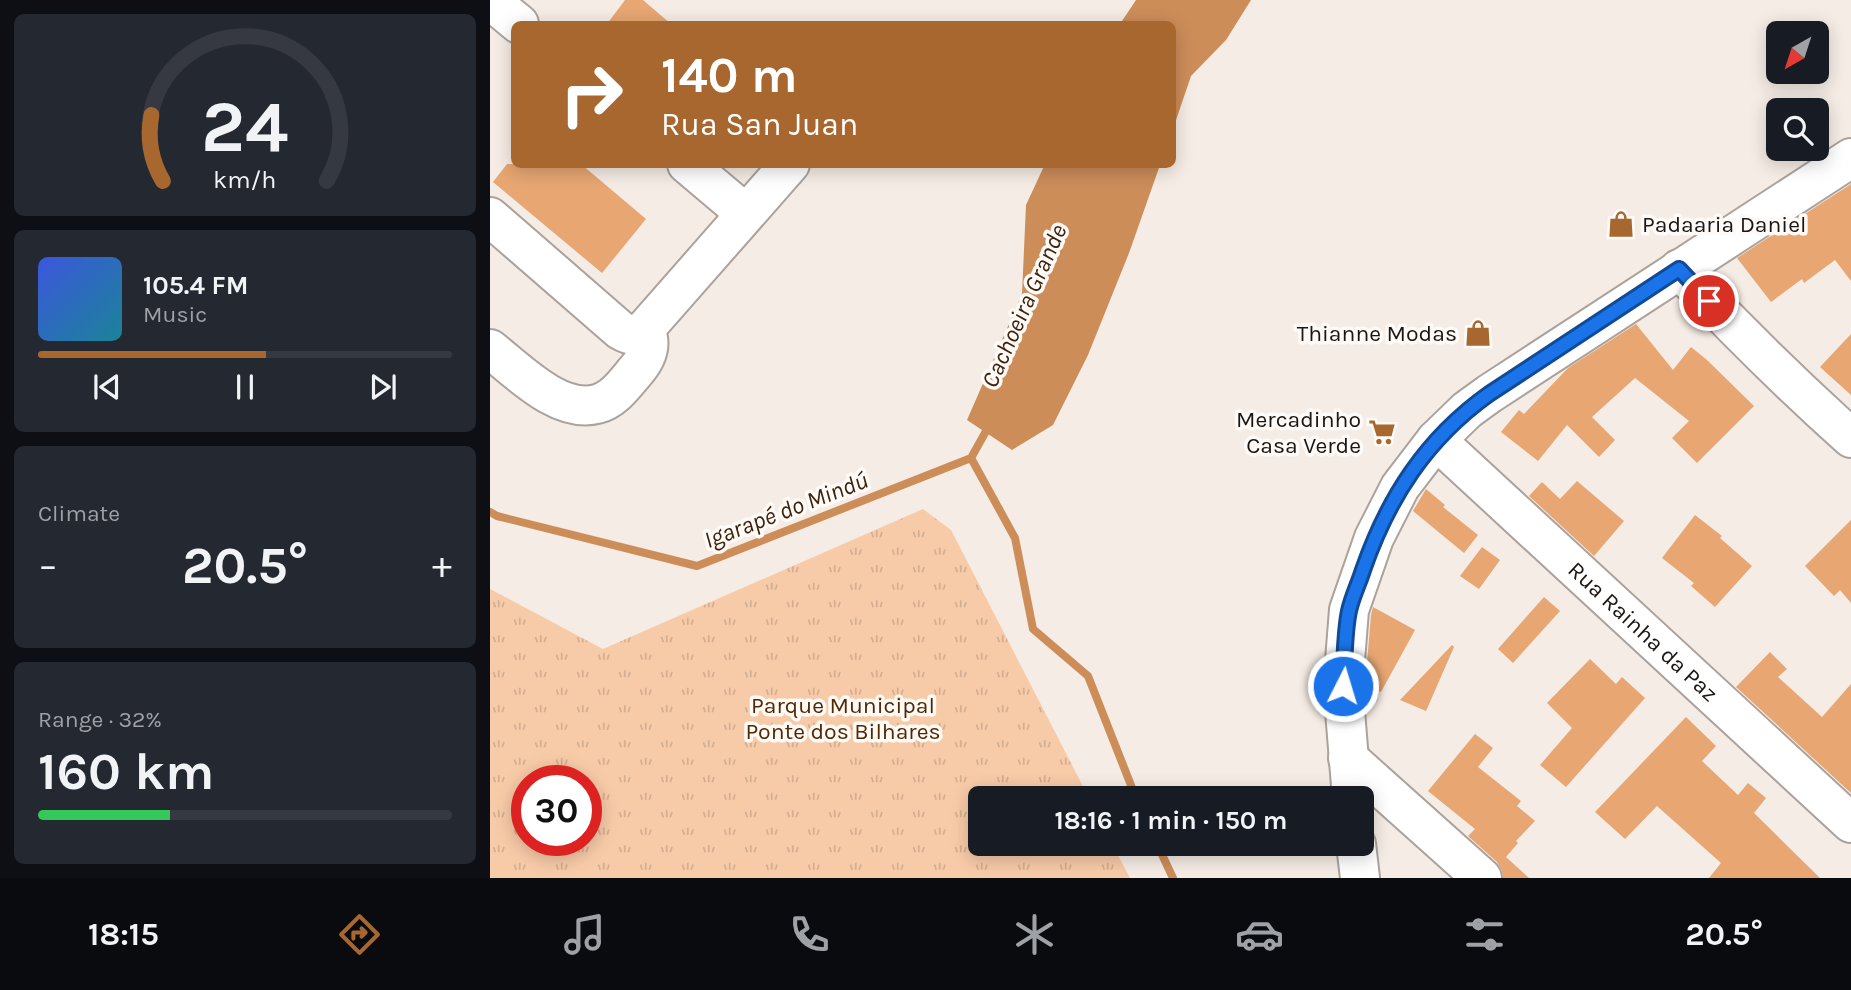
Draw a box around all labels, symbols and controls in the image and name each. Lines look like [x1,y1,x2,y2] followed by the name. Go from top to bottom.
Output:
[1766,21,1829,84] north arrow
[1766,21,1829,161] map controls
[661,47,798,104] text: 140 m
[546,49,637,140] icon: right
[201,84,289,169] text: 24
[1766,98,1829,161] button: search
[661,106,858,143] text: Rua San Juan
[213,165,277,194] text: km/h
[1606,209,1636,239] shop icon: Padaaria Daniel
[1642,211,1806,238] place label: Padaaria Daniel
[976,220,1072,392] water label: Cachoeira Grande
[143,270,248,301] text: 105.4 FM
[1679,271,1739,331] pin
[1690,282,1728,320] icon: arrive
[143,301,207,328] text: Music
[1463,318,1493,348] shop icon: Thianne Modas
[1297,320,1457,347] place label: Thianne Modas
[88,368,126,406] icon: previous
[226,368,264,406] icon: pause
[364,368,402,406] icon: next
[1236,406,1361,459] place label: Mercadinho Casa Verde
[1367,417,1397,447] supermarket icon: Mercadinho Casa Verde
[700,466,872,554] water label: Igarapé do Mindú
[38,500,120,527] text: Climate
[182,535,308,596] text: 20.5°
[38,543,58,588] text: −
[432,543,452,588] text: +
[1563,556,1723,707] street label: Rua Rainha da Paz
[1306,649,1380,723] position arrow
[745,692,941,745] park label: Parque Municipal Ponte dos Bilhares
[38,706,162,733] text: Range · 32%
[38,741,214,802] text: 160 km
[511,765,602,856] speed limit sign: 30
[1055,805,1287,836] text: 18:16 · 1 min · 150 m
[335,910,384,959] icon: directions
[560,910,609,959] icon: music
[785,910,834,959] icon: phone
[1010,910,1059,959] icon: climate
[1235,910,1284,959] icon: car
[1460,910,1509,959] icon: filters
[88,916,159,953] text: 18:15
[1685,916,1763,953] text: 20.5°

